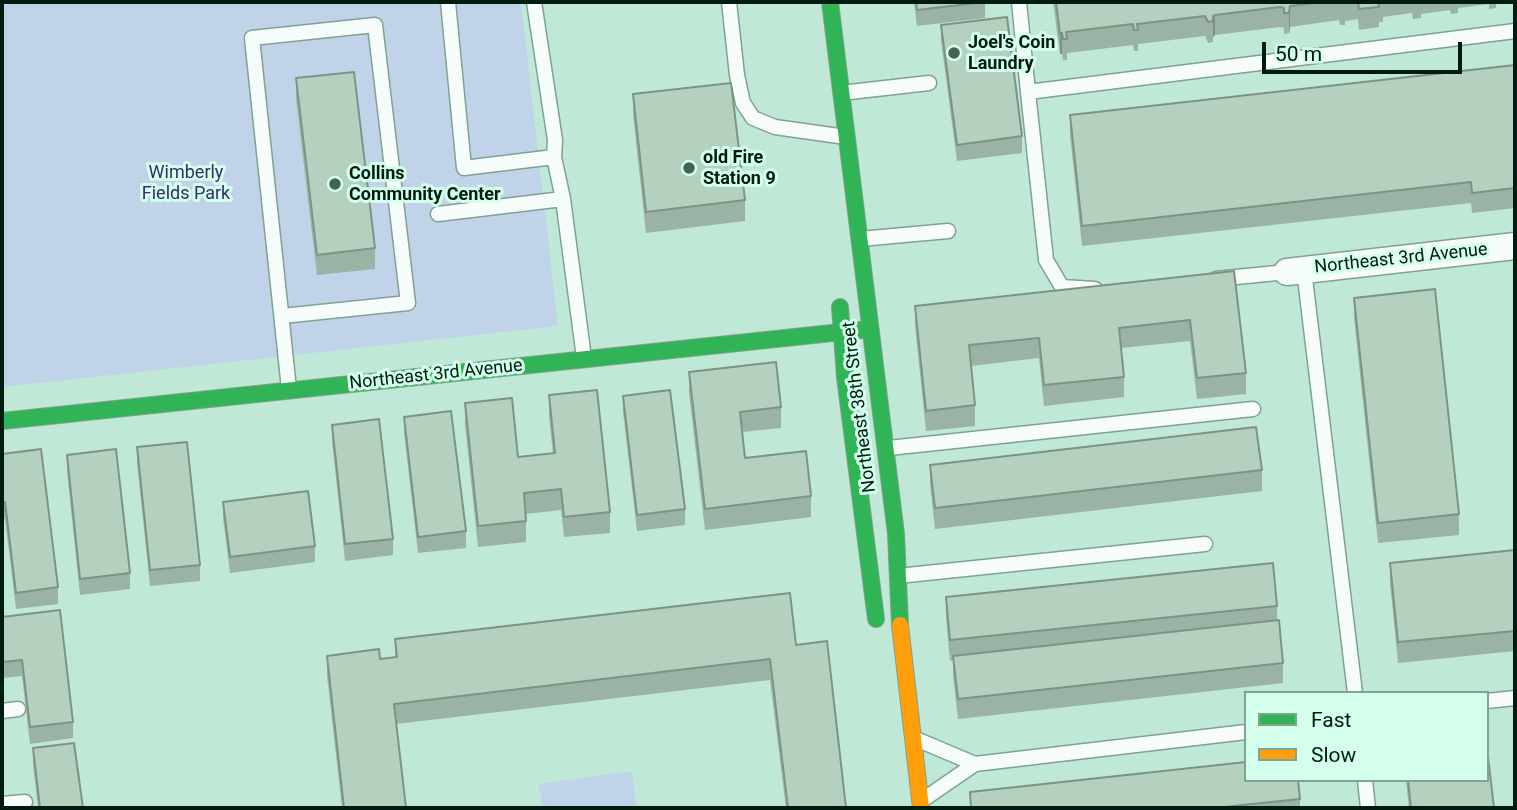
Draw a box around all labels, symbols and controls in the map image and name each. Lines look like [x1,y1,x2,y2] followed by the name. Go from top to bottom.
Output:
[1265,28,1464,72] scale bar
[968,32,1055,74] place label: Joel's Coin Laundry
[1275,42,1322,66] text: 50 m
[946,45,962,61] marker: Joel's Coin Laundry
[703,147,776,190] place label: old Fire Station 9
[681,160,697,176] marker: old Fire Station 9
[142,162,230,204] park label: Wimberly Fields Park
[349,163,501,206] place label: Collins Community Center
[327,176,343,192] marker: Collins Community Center
[1313,239,1489,279] street label: Northeast 3rd Avenue
[839,320,881,494] street label: Northeast 38th Street
[348,355,524,395] street label: Northeast 3rd Avenue
[1244,691,1489,782] legend
[1311,708,1351,732] text: Fast
[1311,743,1356,767] text: Slow

